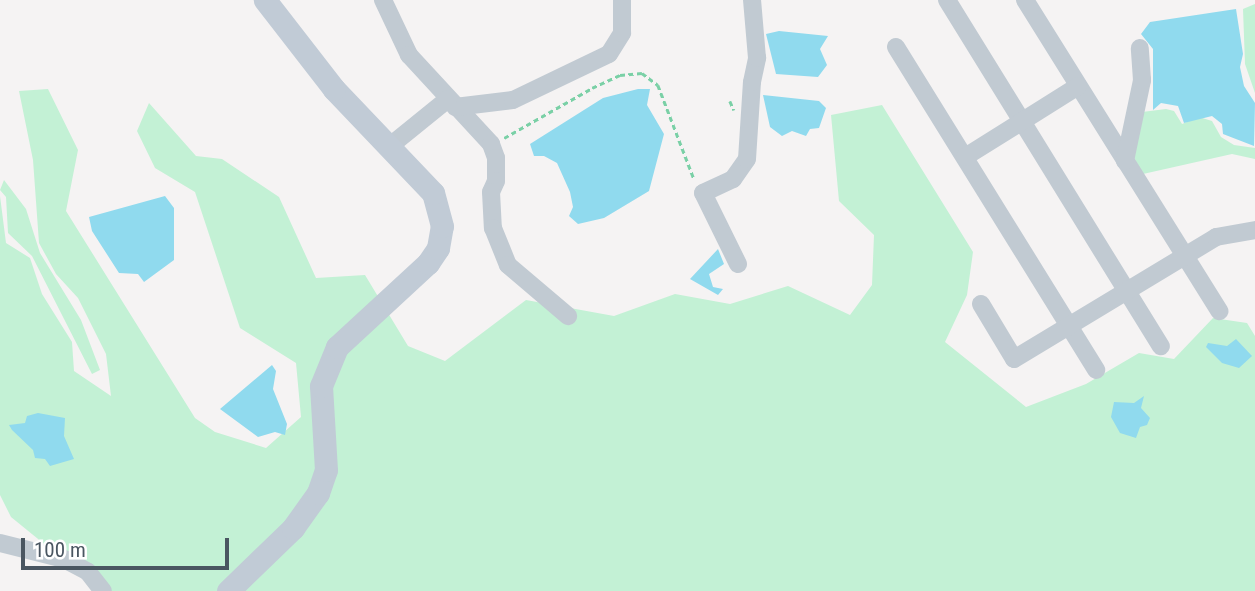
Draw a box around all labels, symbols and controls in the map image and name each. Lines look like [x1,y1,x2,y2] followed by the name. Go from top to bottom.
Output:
[24,524,233,568] scale bar
[34,538,86,562] text: 100 m

